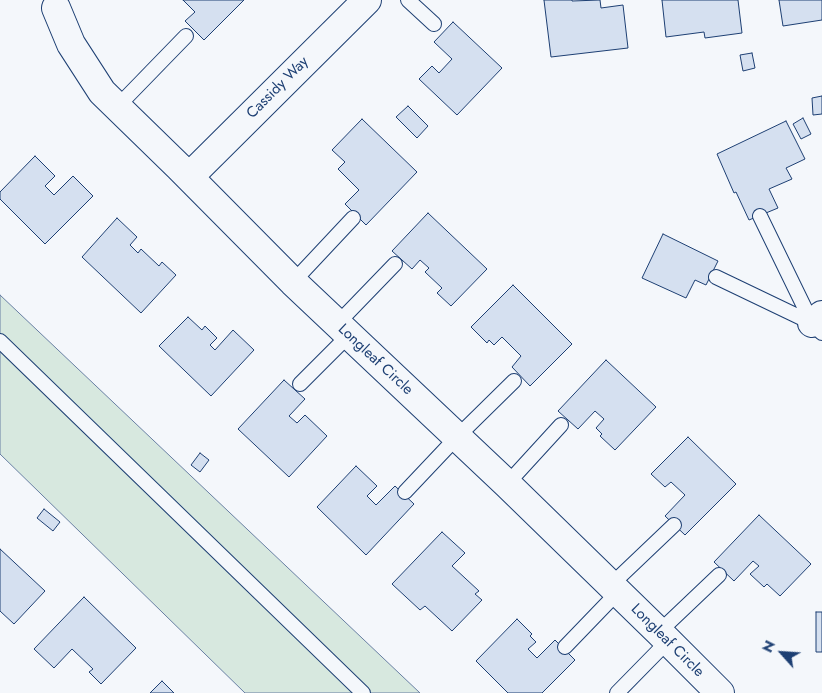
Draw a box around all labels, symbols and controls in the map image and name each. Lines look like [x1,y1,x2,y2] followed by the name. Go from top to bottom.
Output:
[243,53,313,123] street label: Cassidy Way
[334,321,416,399] street label: Longleaf Circle
[627,601,707,681] street label: Longleaf Circle
[757,628,807,678] north arrow
[757,637,780,656] text: N

